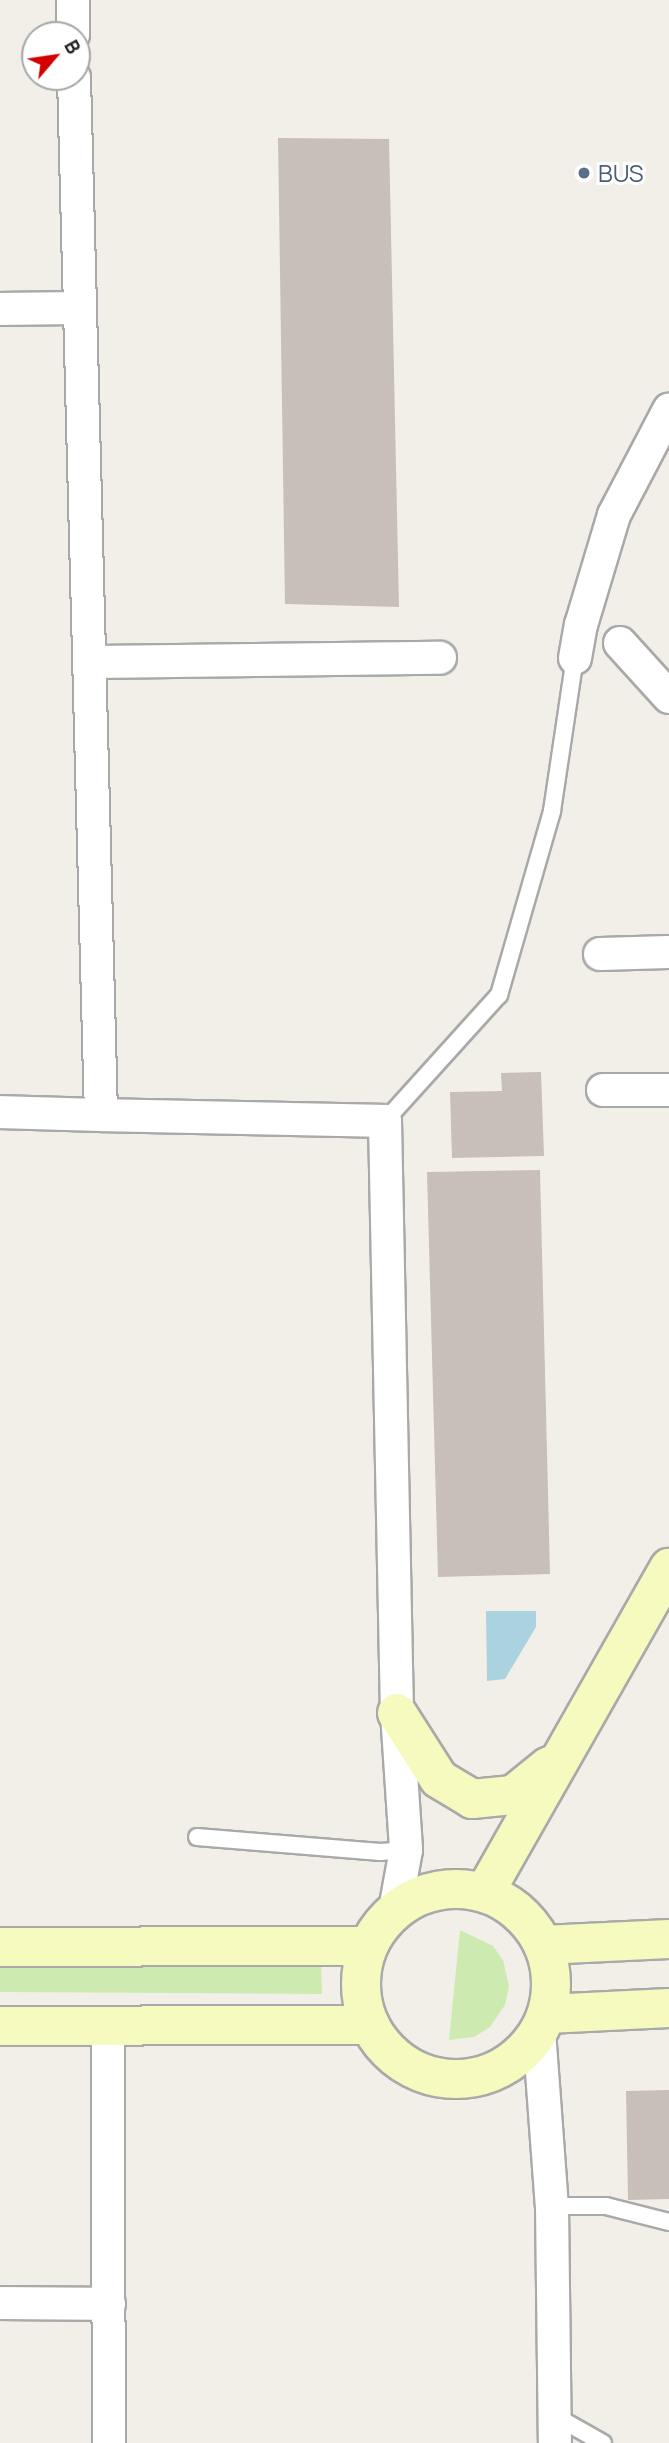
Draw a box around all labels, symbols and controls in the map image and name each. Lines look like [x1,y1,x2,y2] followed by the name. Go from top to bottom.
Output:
[21,21,91,91] north arrow
[58,35,87,58] text: B
[598,159,644,187] place label: BUS
[576,165,592,181] marker: BUS

